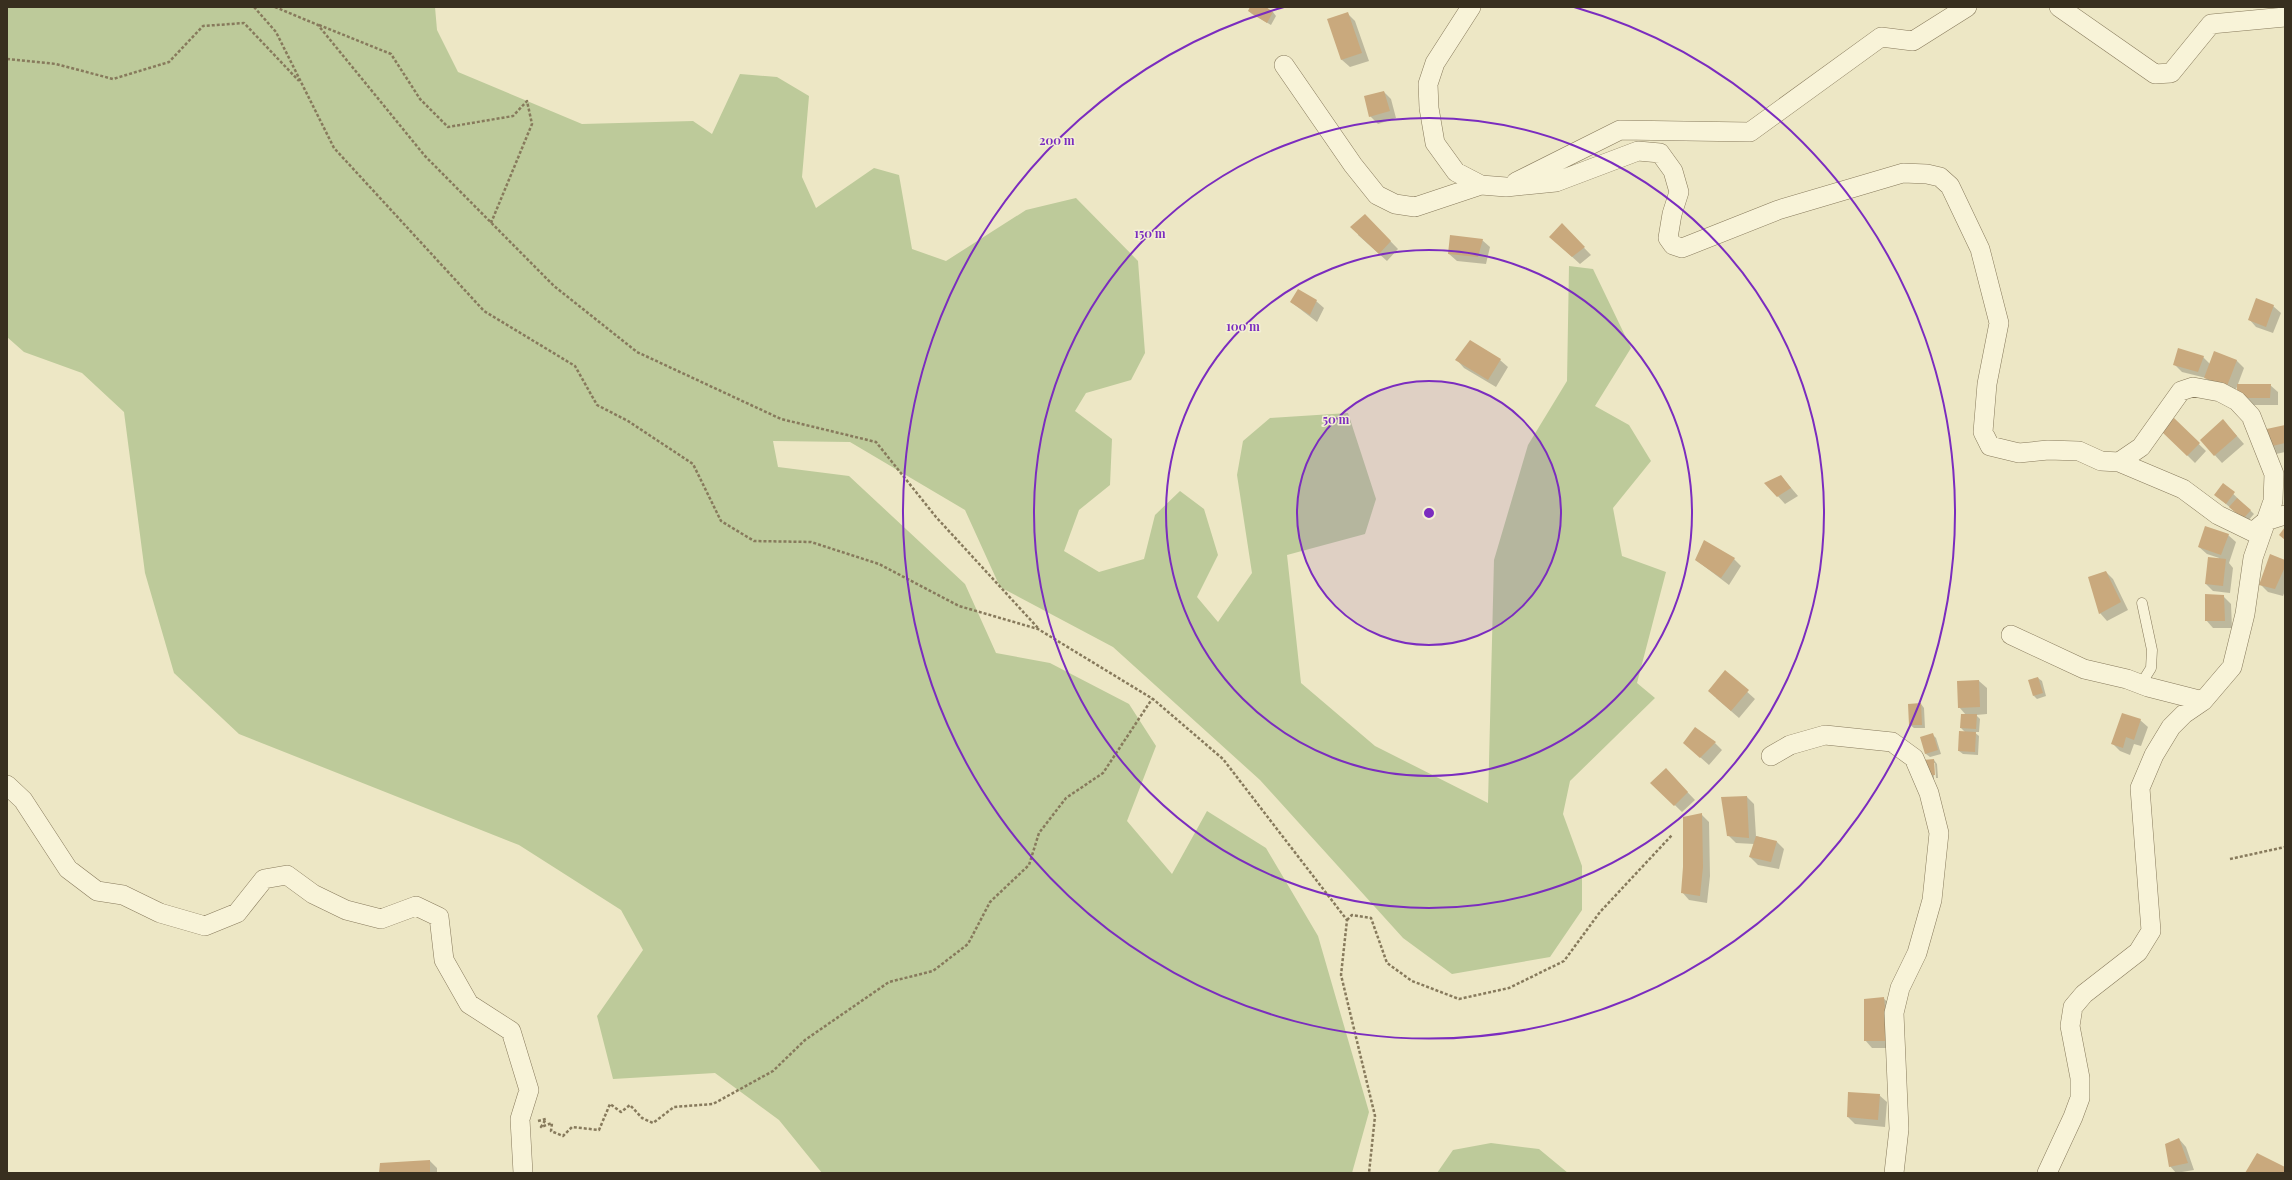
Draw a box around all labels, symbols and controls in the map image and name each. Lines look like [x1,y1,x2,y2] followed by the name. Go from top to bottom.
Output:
[1039,132,1075,148] text: 200 m
[1134,225,1166,241] text: 150 m
[1226,318,1260,334] text: 100 m
[1323,411,1350,427] text: 50 m
[1422,506,1436,520] centre of rings

